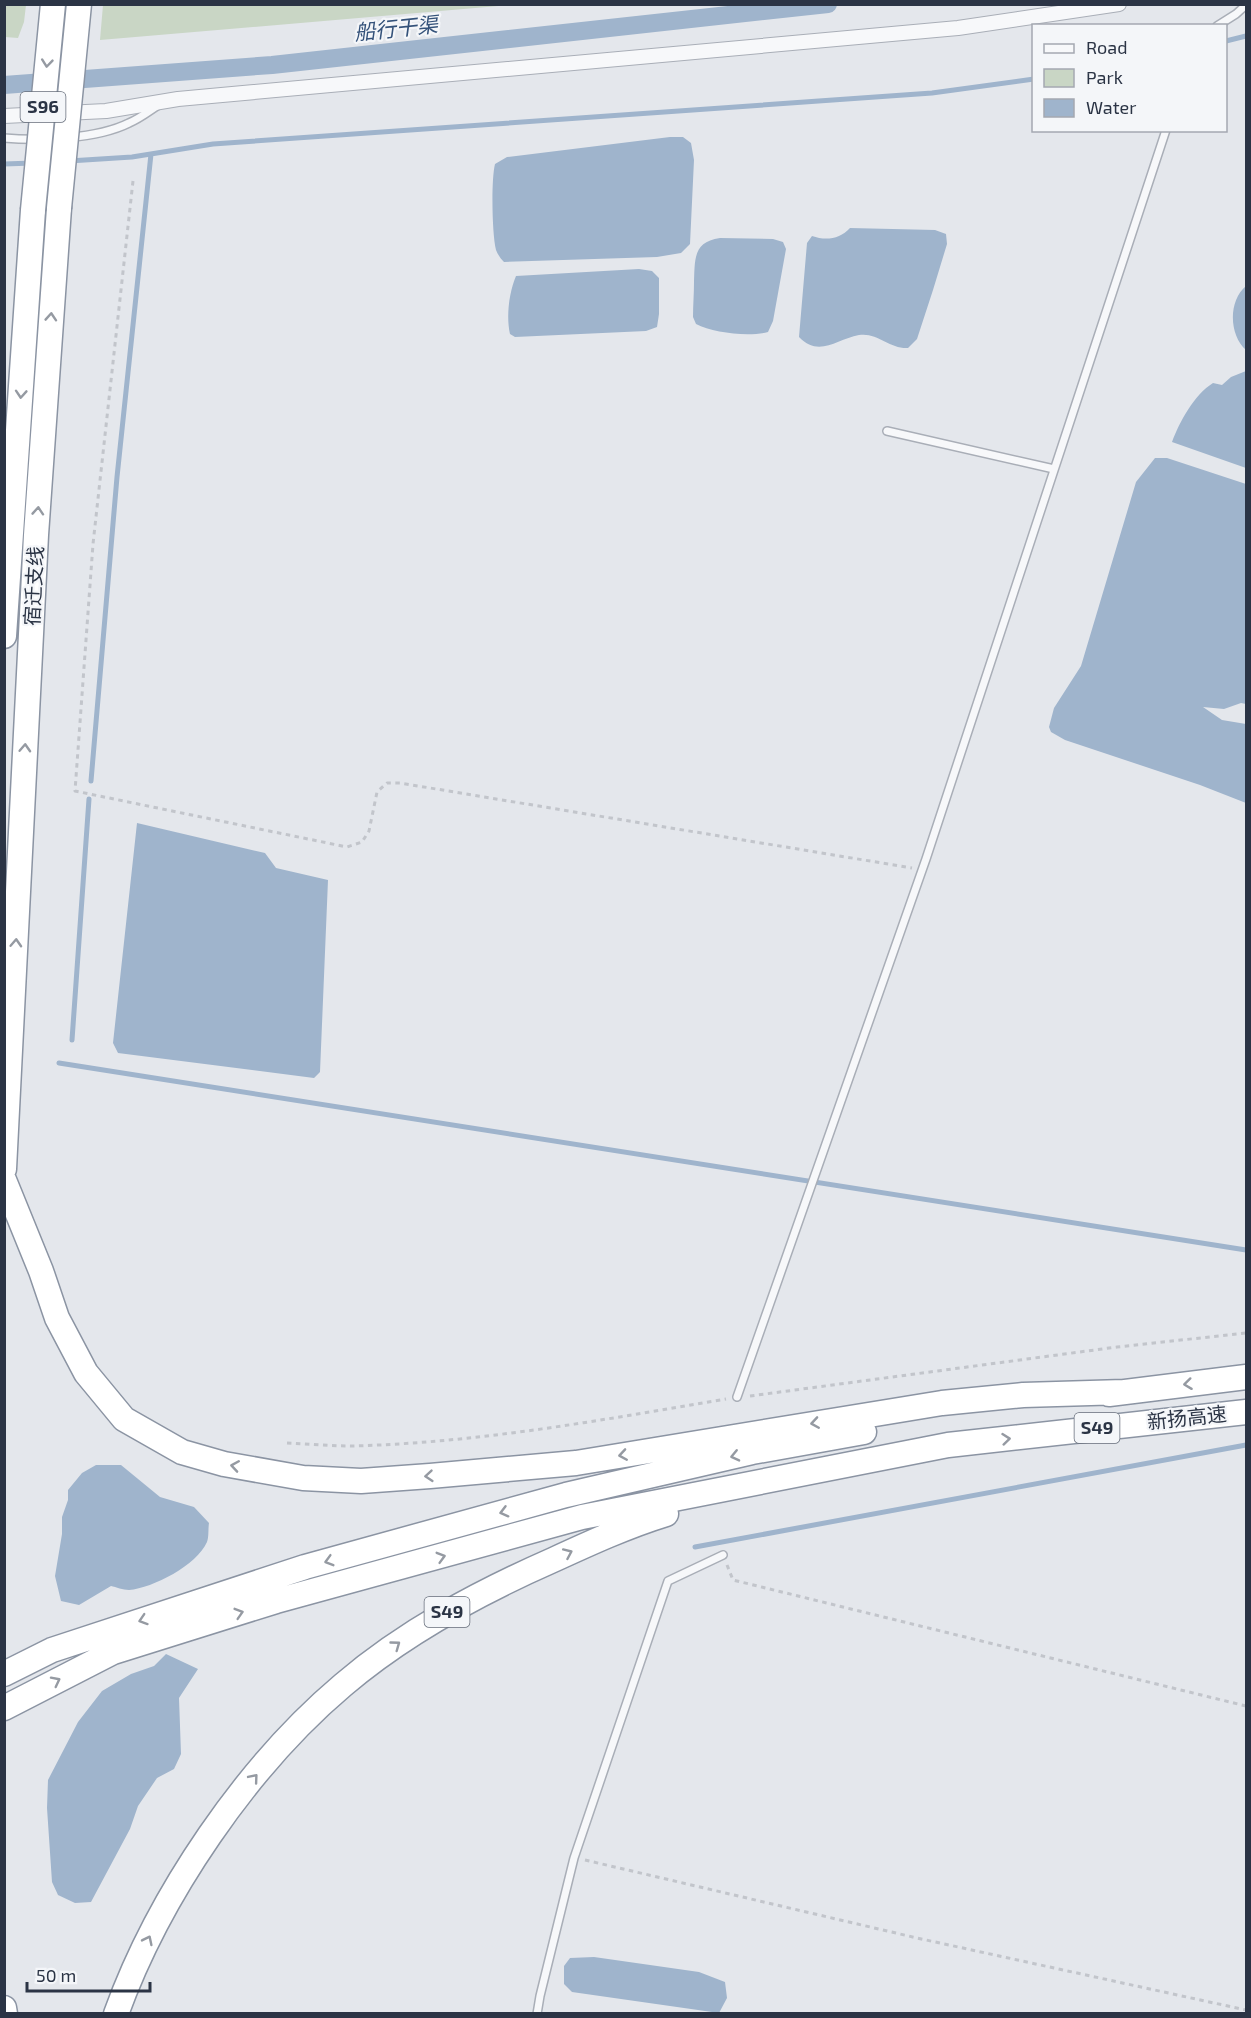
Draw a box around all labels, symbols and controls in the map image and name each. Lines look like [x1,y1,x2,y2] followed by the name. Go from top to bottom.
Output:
[353,10,442,44] water label: 船行干渠
[1032,24,1227,132] legend
[1086,36,1127,58] text: Road
[41,58,54,67] one-way arrow
[1086,66,1123,88] text: Park
[20,92,66,122] road number: S96
[1086,96,1136,118] text: Water
[44,312,57,321] one-way arrow
[14,390,27,399] one-way arrow
[31,507,44,516] one-way arrow
[19,545,47,627] street label: 宿迁支线
[19,743,32,752] one-way arrow
[9,938,22,947] one-way arrow
[1184,1378,1193,1390] one-way arrow
[1146,1401,1228,1433] street label: 新扬高速
[1074,1413,1120,1443] road number: S49
[811,1417,820,1429] one-way arrow
[1002,1433,1011,1446] one-way arrow
[618,1448,628,1461] one-way arrow
[730,1449,740,1462] one-way arrow
[231,1461,240,1473] one-way arrow
[425,1470,434,1483] one-way arrow
[500,1505,510,1518] one-way arrow
[561,1548,572,1560] one-way arrow
[435,1552,446,1564] one-way arrow
[324,1554,335,1566] one-way arrow
[424,1597,470,1627] road number: S49
[233,1608,244,1620] one-way arrow
[138,1613,149,1625] one-way arrow
[390,1641,401,1652] one-way arrow
[50,1677,61,1688] one-way arrow
[247,1774,258,1785] one-way arrow
[140,1936,152,1947] one-way arrow
[27,1955,150,1993] scale bar
[36,1964,76,1986] text: 50 m

